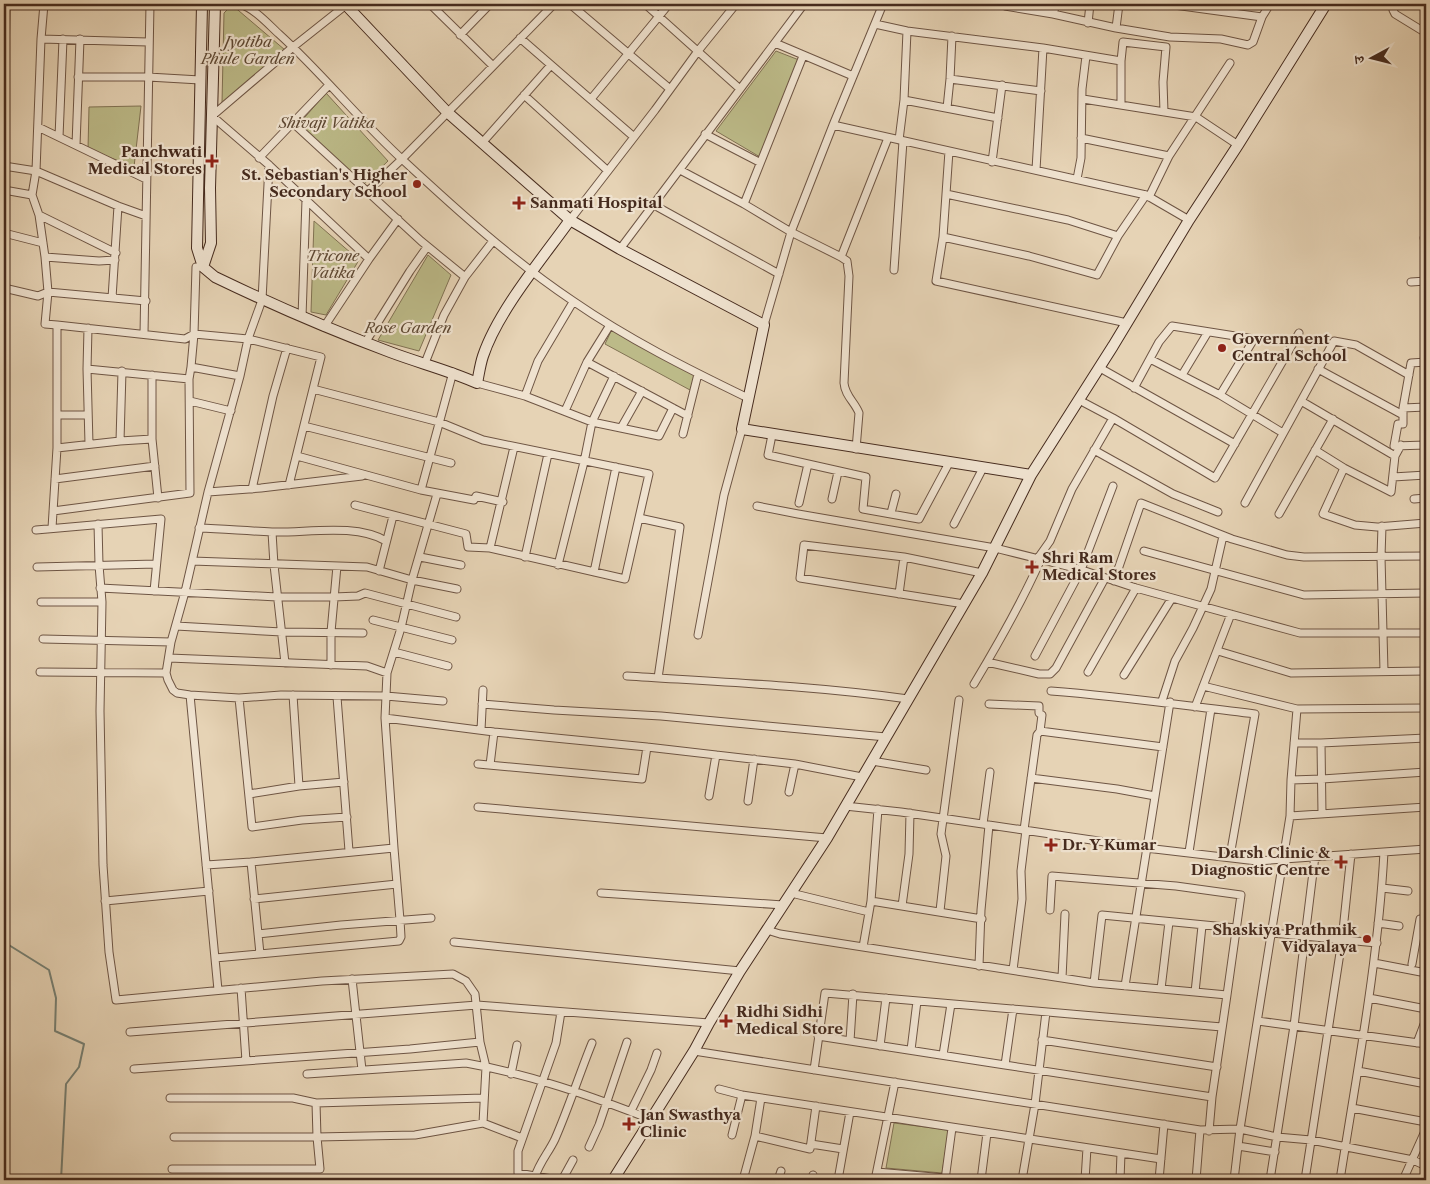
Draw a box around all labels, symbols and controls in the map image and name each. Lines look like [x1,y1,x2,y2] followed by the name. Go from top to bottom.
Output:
[200,32,295,68] park label: Jyotiba Phule Garden
[1348,32,1398,82] north arrow
[1350,54,1369,65] text: उ
[278,113,375,132] park label: Shivaji Vatika
[88,142,203,178] place label: Panchwati Medical Stores
[206,155,218,167] marker: Panchwati Medical Stores
[241,165,408,201] place label: St. Sebastian's Higher Secondary School
[411,178,423,190] marker: St. Sebastian's Higher Secondary School
[530,193,663,212] place label: Sanmati Hospital
[512,196,526,210] marker: Sanmati Hospital
[307,246,360,282] park label: Tricone Vatika
[363,318,452,337] park label: Rose Garden
[1232,329,1347,365] place label: Government Central School
[1216,342,1228,354] marker: Government Central School
[1042,548,1156,584] place label: Shri Ram Medical Stores
[1026,561,1038,573] marker: Shri Ram Medical Stores
[1062,835,1157,854] place label: Dr. Y Kumar
[1044,838,1058,852] marker: Dr. Y Kumar
[1191,843,1331,879] place label: Darsh Clinic & Diagnostic Centre
[1334,855,1348,869] marker: Darsh Clinic & Diagnostic Centre
[1212,920,1358,956] place label: Shaskiya Prathmik Vidyalaya
[1361,933,1373,945] marker: Shaskiya Prathmik Vidyalaya
[736,1002,843,1038] place label: Ridhi Sidhi Medical Store
[720,1015,732,1027] marker: Ridhi Sidhi Medical Store
[637,1105,741,1141] place label: Jan Swasthya Clinic
[622,1117,636,1131] marker: Jan Swasthya Clinic

